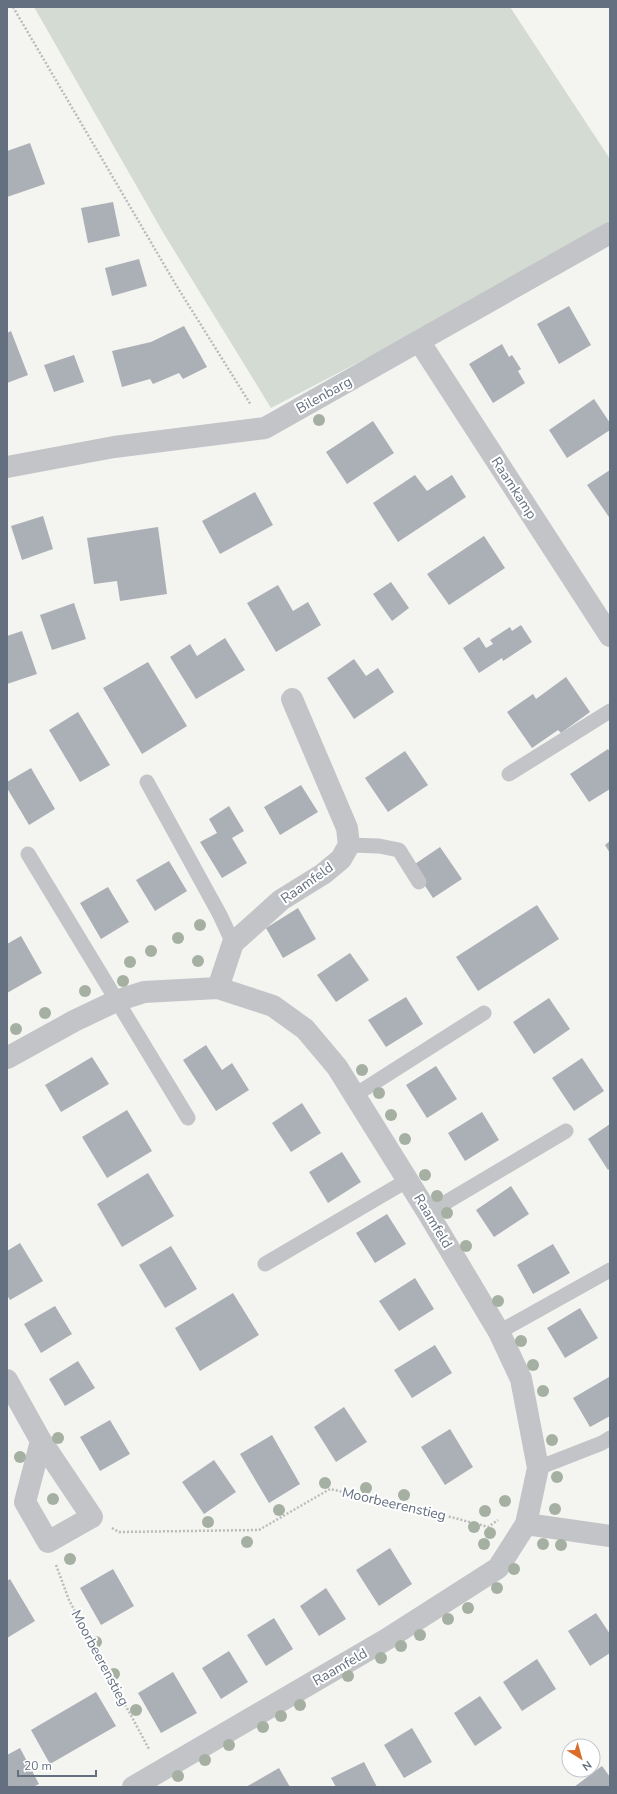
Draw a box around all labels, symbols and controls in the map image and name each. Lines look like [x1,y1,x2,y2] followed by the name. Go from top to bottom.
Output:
[293,372,355,418] street label: Bilenbarg
[487,453,541,523] street label: Raamkamp
[277,858,337,908] street label: Raamfeld
[409,1190,457,1252] street label: Raamfeld
[340,1483,448,1525] street label: Moorbeerenstieg
[67,1607,133,1709] street label: Moorbeerenstieg
[309,1644,371,1690] street label: Raamfeld
[561,1738,601,1778] north arrow
[18,1752,96,1778] scale bar
[579,1757,595,1774] text: N
[24,1758,52,1774] text: 20 m

